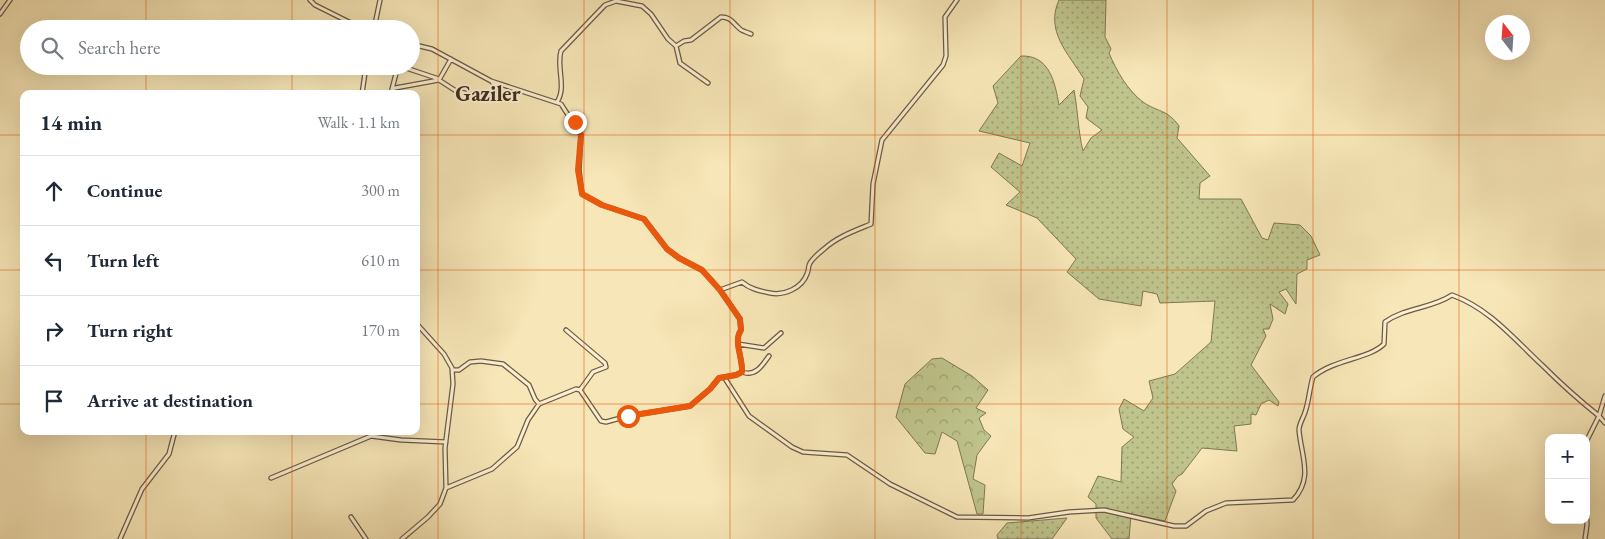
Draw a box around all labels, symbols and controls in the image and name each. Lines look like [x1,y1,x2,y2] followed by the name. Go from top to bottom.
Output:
[1485,15,1530,60] north arrow
[20,20,420,75] search box
[38,34,66,62] icon: search
[78,35,160,60] text: Search here
[455,79,522,108] district label: Gaziler
[40,109,102,136] text: 14 min
[564,111,587,134] route end
[317,112,400,133] text: Walk · 1.1 km
[40,177,68,205] icon: ahead
[87,178,162,203] text: Continue
[361,180,400,201] text: 300 m
[40,247,68,275] icon: left
[87,248,159,273] text: Turn left
[361,250,400,271] text: 610 m
[40,317,68,345] icon: right
[87,318,173,343] text: Turn right
[361,320,400,341] text: 170 m
[40,387,68,415] icon: arrive
[87,388,253,413] text: Arrive at destination
[617,405,640,428] route start
[1545,434,1590,524] map controls
[1545,434,1590,479] button: +
[1545,479,1590,524] button: −

